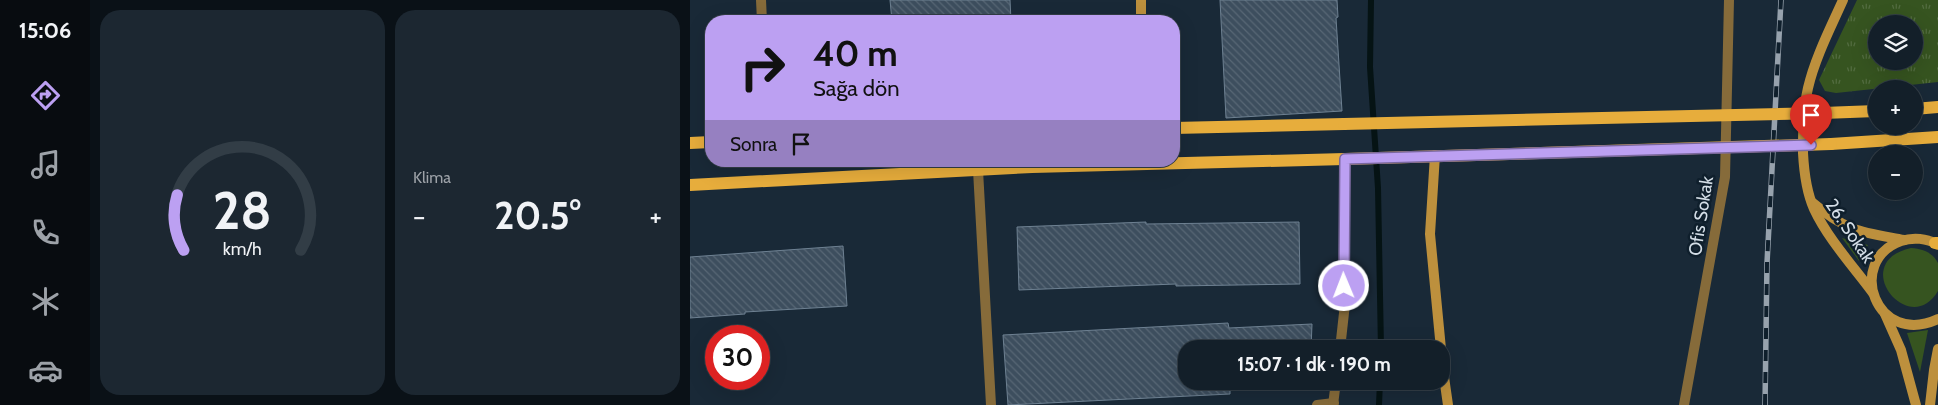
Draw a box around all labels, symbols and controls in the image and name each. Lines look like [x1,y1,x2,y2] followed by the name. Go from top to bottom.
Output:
[1868,15,1923,200] map controls
[1868,15,1923,70] button: layers
[19,17,71,44] text: 15:06
[813,32,898,75] text: 40 m
[730,35,795,100] icon: right
[813,75,899,102] text: Sağa dön
[28,78,63,113] icon: directions
[1868,80,1923,135] button: +
[1790,94,1832,145] pin
[1797,101,1825,129] icon: arrive
[787,130,815,158] icon: arrive
[730,133,777,156] text: Sonra
[1868,145,1923,200] button: −
[28,147,63,182] icon: music
[413,168,451,187] text: Klima
[1684,174,1718,257] street label: Ofis Sokak
[213,179,272,242] text: 28
[494,192,581,239] text: 20.5°
[1821,195,1880,268] street label: 26. Sokak
[413,199,425,233] text: −
[650,199,662,233] text: +
[28,215,63,250] icon: phone
[223,238,262,259] text: km/h
[1317,259,1369,311] position arrow
[28,284,63,319] icon: climate
[705,325,770,390] speed limit sign: 30
[28,353,63,388] icon: car
[1237,353,1391,376] text: 15:07 · 1 dk · 190 m

